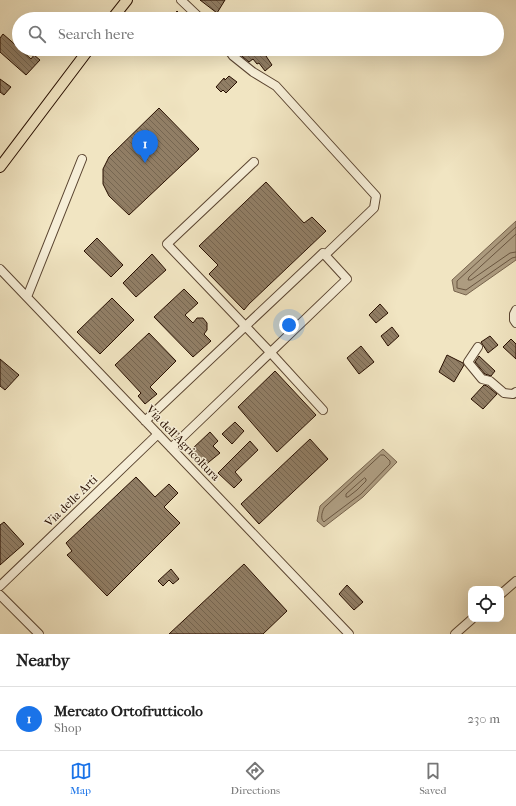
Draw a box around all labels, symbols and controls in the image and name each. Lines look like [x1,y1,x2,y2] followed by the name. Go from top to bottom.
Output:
[12,12,504,56] search box
[26,23,48,45] icon: search
[58,25,134,43] text: Search here
[132,130,158,163] pin: 1
[279,315,299,335] your location
[143,402,223,484] street label: Via dell'Agricoltura
[41,472,101,530] street label: Via delle Arti
[468,586,504,622] map controls
[468,586,504,622] button: locate
[16,650,70,670] text: Nearby
[54,702,203,720] text: Mercato Ortofrutticolo
[27,711,31,726] text: 1
[467,711,500,726] text: 230 m
[54,720,82,735] text: Shop
[70,760,92,797] tab: Map
[231,760,280,797] tab: Directions
[419,760,446,797] tab: Saved

